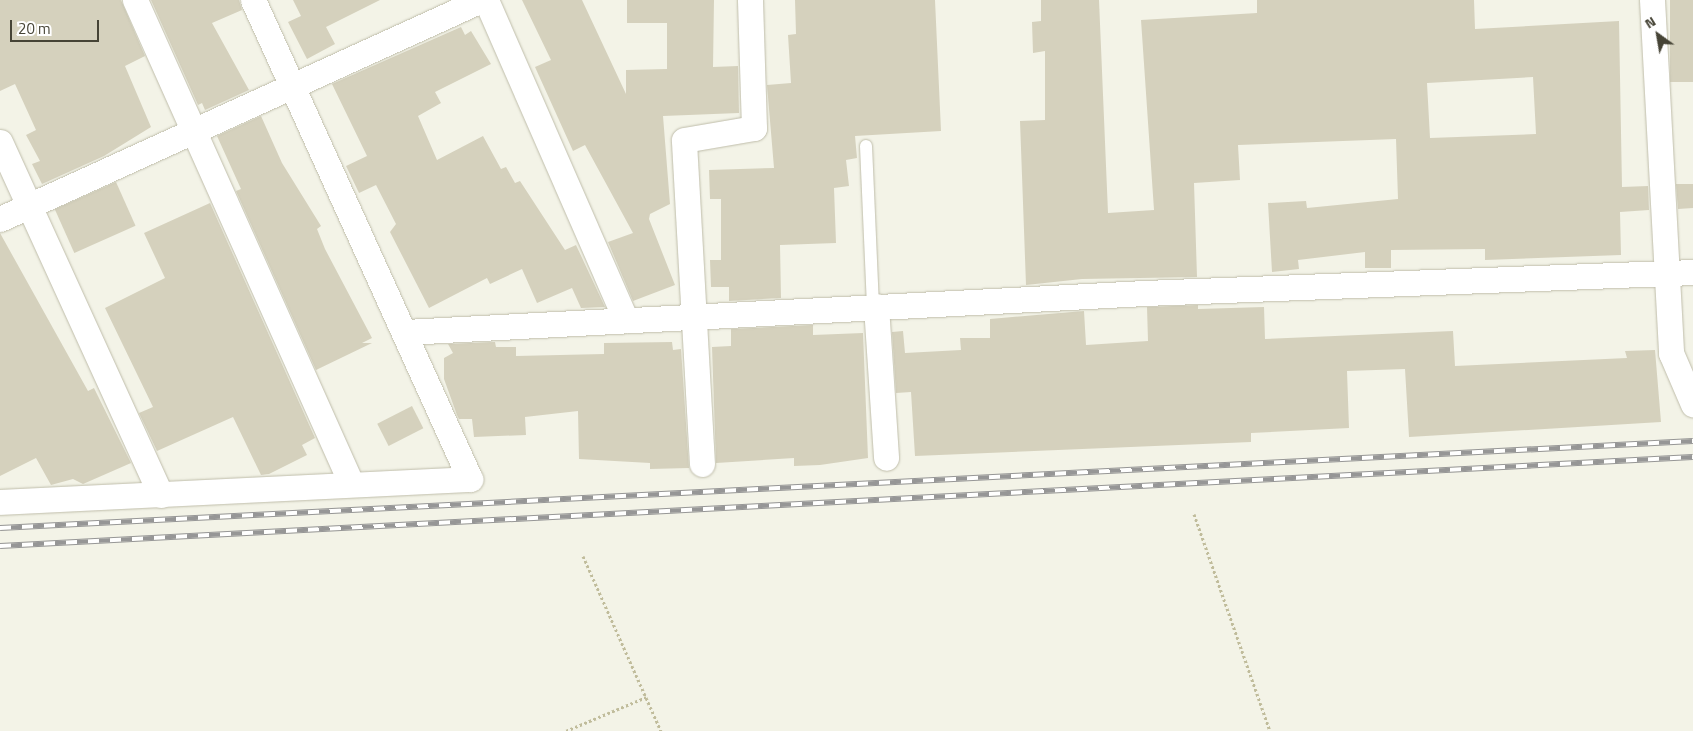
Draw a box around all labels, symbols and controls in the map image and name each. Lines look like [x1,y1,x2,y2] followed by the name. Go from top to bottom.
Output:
[12,10,101,42] scale bar
[1633,10,1683,60] north arrow
[1640,10,1659,33] text: N
[18,17,51,40] text: 20 m

